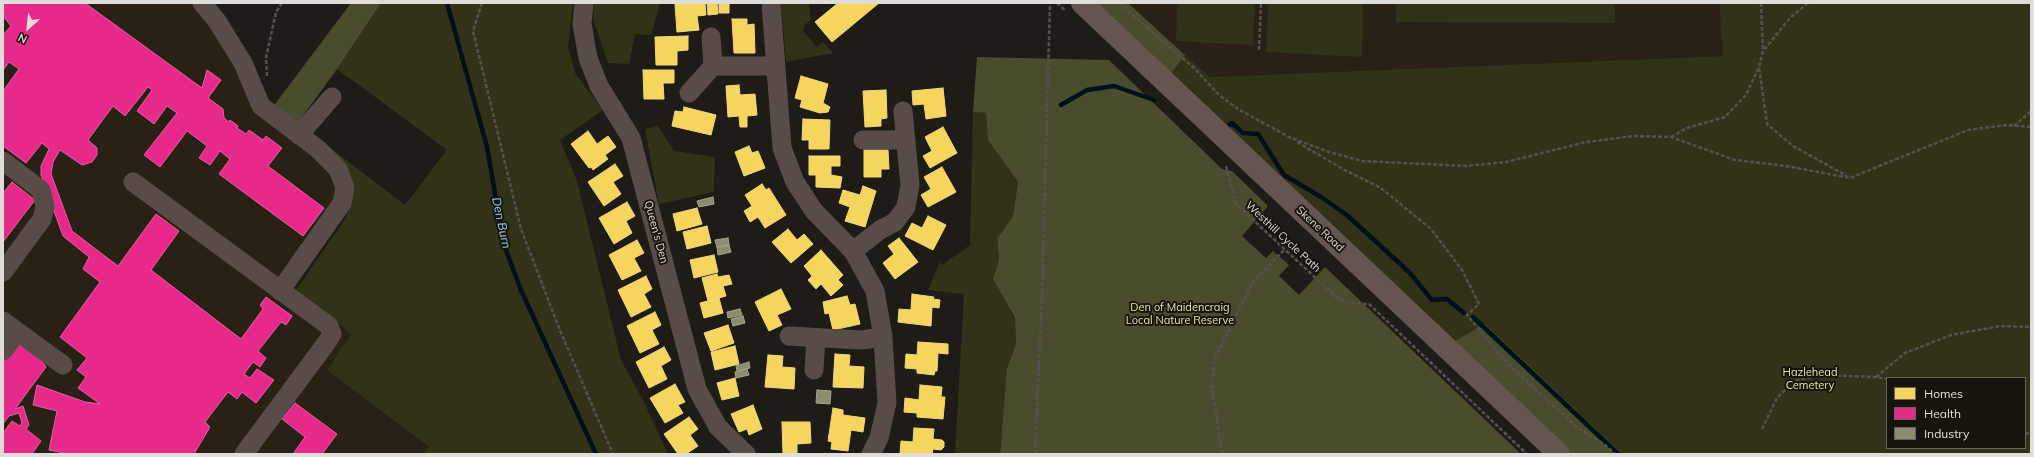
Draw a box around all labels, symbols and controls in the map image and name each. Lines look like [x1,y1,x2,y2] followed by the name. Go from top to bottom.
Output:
[8,8,48,48] north arrow
[16,31,29,47] text: N
[489,196,513,250] water label: Den Burn
[641,199,671,265] street label: Queen's Den
[1243,199,1323,275] street label: Westhill Cycle Path
[1293,203,1347,255] street label: Skene Road
[1126,301,1234,327] park label: Den of Maidencraig Local Nature Reserve
[1783,366,1837,392] park label: Hazlehead Cemetery
[1886,377,2026,449] legend
[1924,386,1963,401] text: Homes
[1924,406,1961,421] text: Health
[1924,426,1969,441] text: Industry

